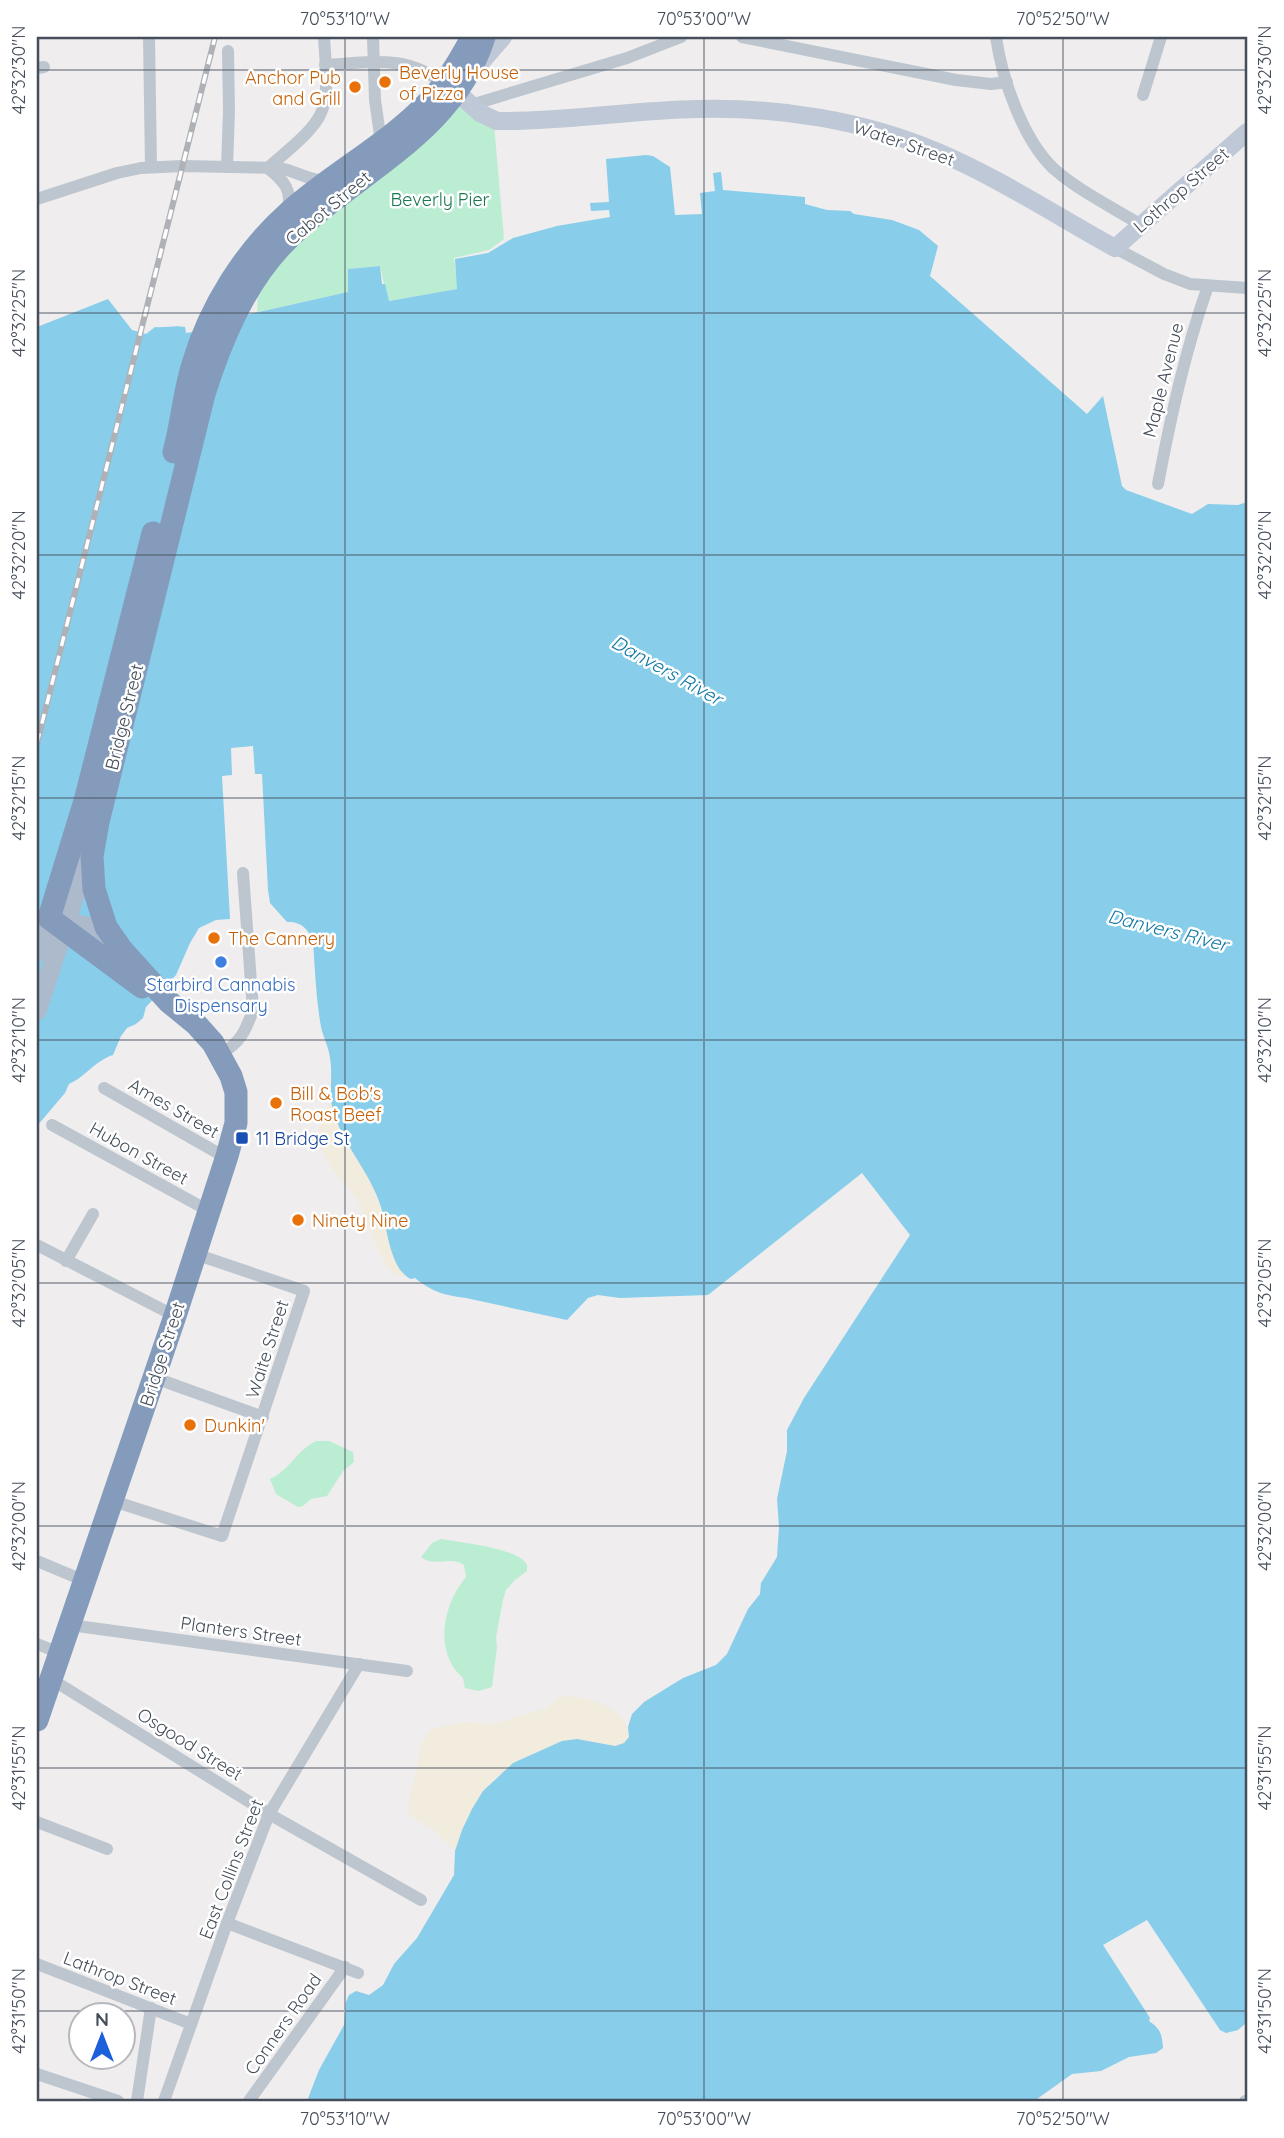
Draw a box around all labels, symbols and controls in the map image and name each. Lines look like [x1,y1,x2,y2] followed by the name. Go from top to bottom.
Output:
[300,7,390,30] text: 70°53'10"W
[657,7,751,30] text: 70°53'00"W
[1016,7,1110,30] text: 70°52'50"W
[7,26,30,114] text: 42°32'30"N
[1253,26,1276,114] text: 42°32'30"N
[399,61,519,105] place label: Beverly House of Pizza
[245,66,341,110] place label: Anchor Pub and Grill
[377,74,393,90] marker: Beverly House of Pizza
[347,79,363,95] marker: Anchor Pub and Grill
[850,115,958,171] street label: Water Street
[1128,142,1234,238] street label: Lothrop Street
[281,166,375,250] street label: Cabot Street
[391,188,490,211] park label: Beverly Pier
[7,269,30,357] text: 42°32'25"N
[1253,269,1276,357] text: 42°32'25"N
[1138,320,1188,440] street label: Maple Avenue
[7,511,30,600] text: 42°32'20"N
[1253,511,1276,600] text: 42°32'20"N
[607,630,729,712] water label: Danvers River
[100,662,148,772] street label: Bridge Street
[7,756,30,840] text: 42°32'15"N
[1253,756,1276,840] text: 42°32'15"N
[1105,903,1233,957] water label: Danvers River
[228,927,335,950] place label: The Cannery
[206,930,222,946] marker: The Cannery
[213,954,229,970] marker: Starbird Cannabis Dispensary
[147,973,295,1017] place label: Starbird Cannabis Dispensary
[7,997,30,1083] text: 42°32'10"N
[1253,997,1276,1083] text: 42°32'10"N
[125,1073,223,1143] street label: Ames Street
[290,1082,382,1126] place label: Bill & Bob's Roast Beef
[268,1095,284,1111] marker: Bill & Bob's Roast Beef
[86,1116,192,1190] street label: Hubon Street
[256,1127,350,1150] place label: 11 Bridge St
[234,1130,250,1146] marker: 11 Bridge St
[312,1209,408,1232] place label: Ninety Nine
[290,1212,306,1228] marker: Ninety Nine
[7,1239,30,1327] text: 42°32'05"N
[1253,1239,1276,1327] text: 42°32'05"N
[240,1297,294,1401] street label: Waite Street
[134,1299,190,1409] street label: Bridge Street
[204,1414,265,1437] place label: Dunkin'
[182,1417,198,1433] marker: Dunkin'
[7,1481,30,1571] text: 42°32'00"N
[1253,1481,1276,1571] text: 42°32'00"N
[179,1611,303,1651] street label: Planters Street
[133,1702,247,1786] street label: Osgood Street
[7,1726,30,1810] text: 42°31'55"N
[1253,1726,1276,1810] text: 42°31'55"N
[194,1796,268,1942] street label: East Collins Street
[60,1946,180,2010] street label: Lathrop Street
[7,1968,30,2054] text: 42°31'50"N
[1253,1968,1276,2054] text: 42°31'50"N
[240,1969,326,2079] street label: Conners Road
[66,2002,136,2072] north arrow
[95,2007,109,2031] text: N
[300,2107,390,2130] text: 70°53'10"W
[657,2107,751,2130] text: 70°53'00"W
[1016,2107,1110,2130] text: 70°52'50"W

